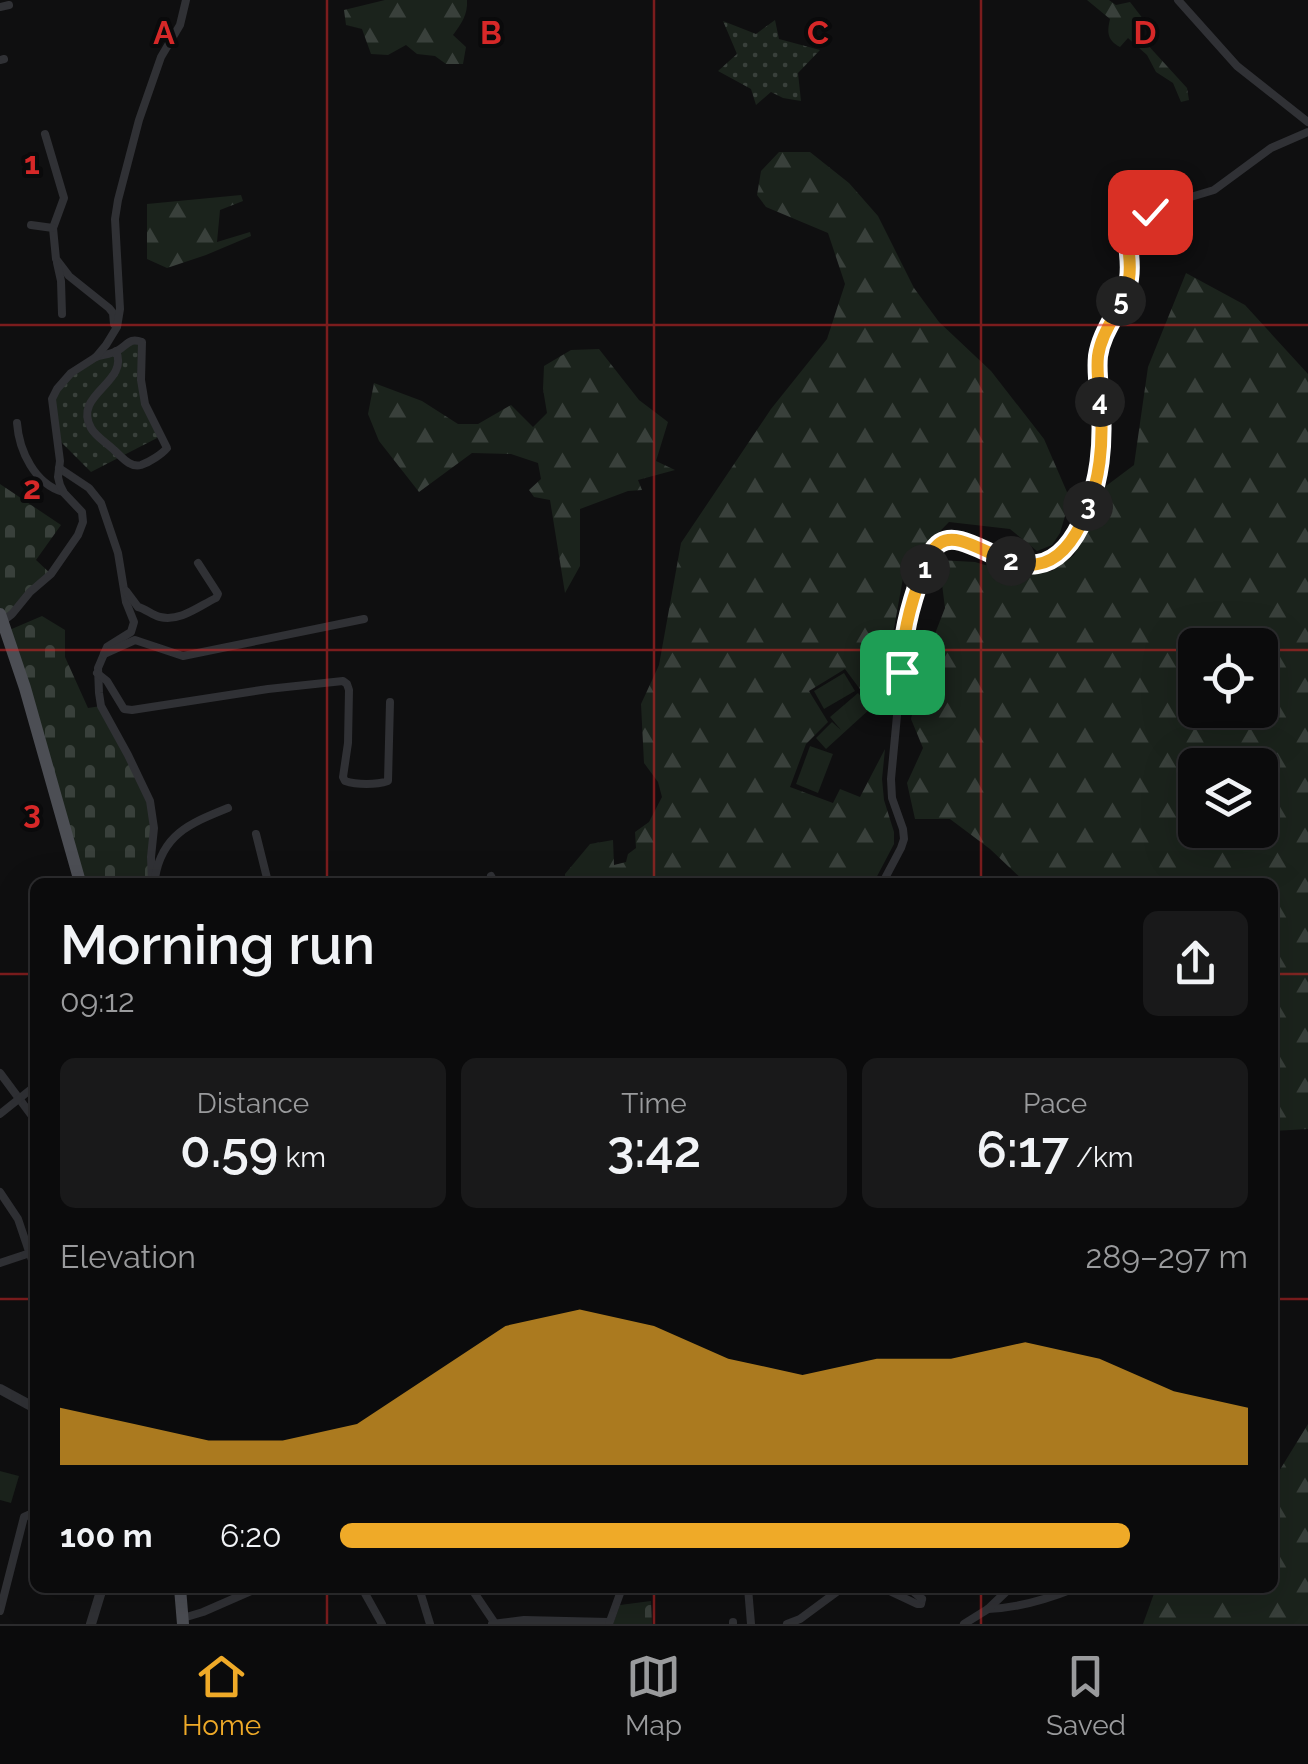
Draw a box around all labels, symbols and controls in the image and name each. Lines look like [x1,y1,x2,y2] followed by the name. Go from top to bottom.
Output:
[153,14,175,51] text: A
[480,14,502,51] text: B
[807,14,829,51] text: C
[1134,14,1156,51] text: D
[24,144,40,181] text: 1
[1108,170,1193,255] pin
[1123,185,1178,240] icon: check
[1096,276,1146,326] pin: 5
[1113,284,1129,317] text: 5
[1075,377,1125,427] pin: 4
[1092,385,1108,418] text: 4
[23,469,41,506] text: 2
[1063,481,1113,531] pin: 3
[1080,489,1096,522] text: 3
[986,536,1036,586] pin: 2
[900,544,950,594] pin: 1
[1003,544,1019,577] text: 2
[918,552,932,585] text: 1
[1178,628,1278,848] map controls
[1178,628,1278,728] button: locate
[860,630,945,715] pin
[875,645,930,700] icon: arrive
[1178,748,1278,848] button: layers
[23,793,41,830] text: 3
[1143,911,1248,1016] button: share
[60,912,375,977] text: Morning run
[60,982,135,1019] text: 09:12
[197,1087,309,1120] text: Distance
[621,1087,687,1120] text: Time
[1023,1087,1087,1120] text: Pace
[180,1120,278,1179] text: 0.59
[607,1120,701,1179] text: 3:42
[976,1120,1069,1179] text: 6:17
[278,1141,326,1174] text: km
[1069,1141,1134,1174] text: /km
[60,1238,196,1275] text: Elevation
[1086,1238,1248,1275] text: 289–297 m
[60,1517,153,1554] text: 100 m
[220,1517,282,1554] text: 6:20
[182,1649,261,1742] tab: Home
[625,1649,682,1742] tab: Map
[1046,1649,1126,1742] tab: Saved

